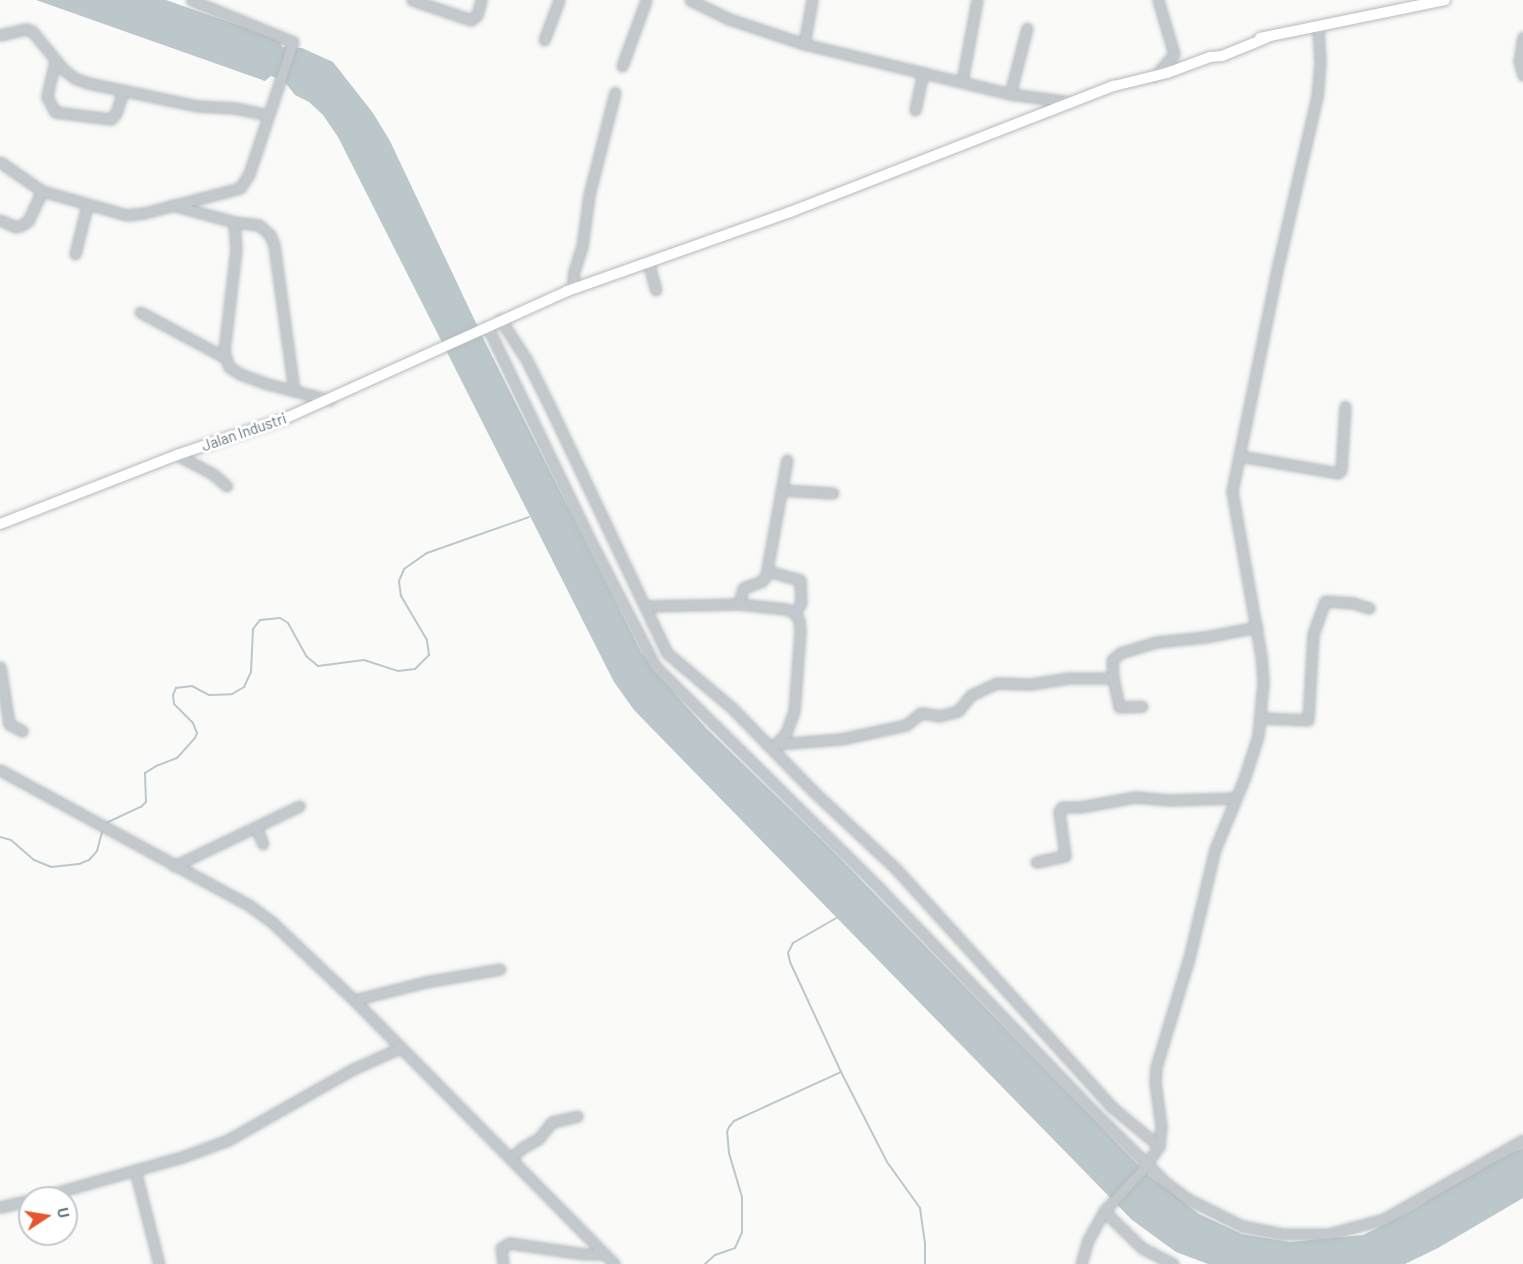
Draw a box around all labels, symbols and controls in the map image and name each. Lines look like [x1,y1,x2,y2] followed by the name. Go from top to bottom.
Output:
[199,409,289,455] street label: Jalan Industri
[18,1186,78,1246] north arrow
[54,1206,74,1219] text: U

